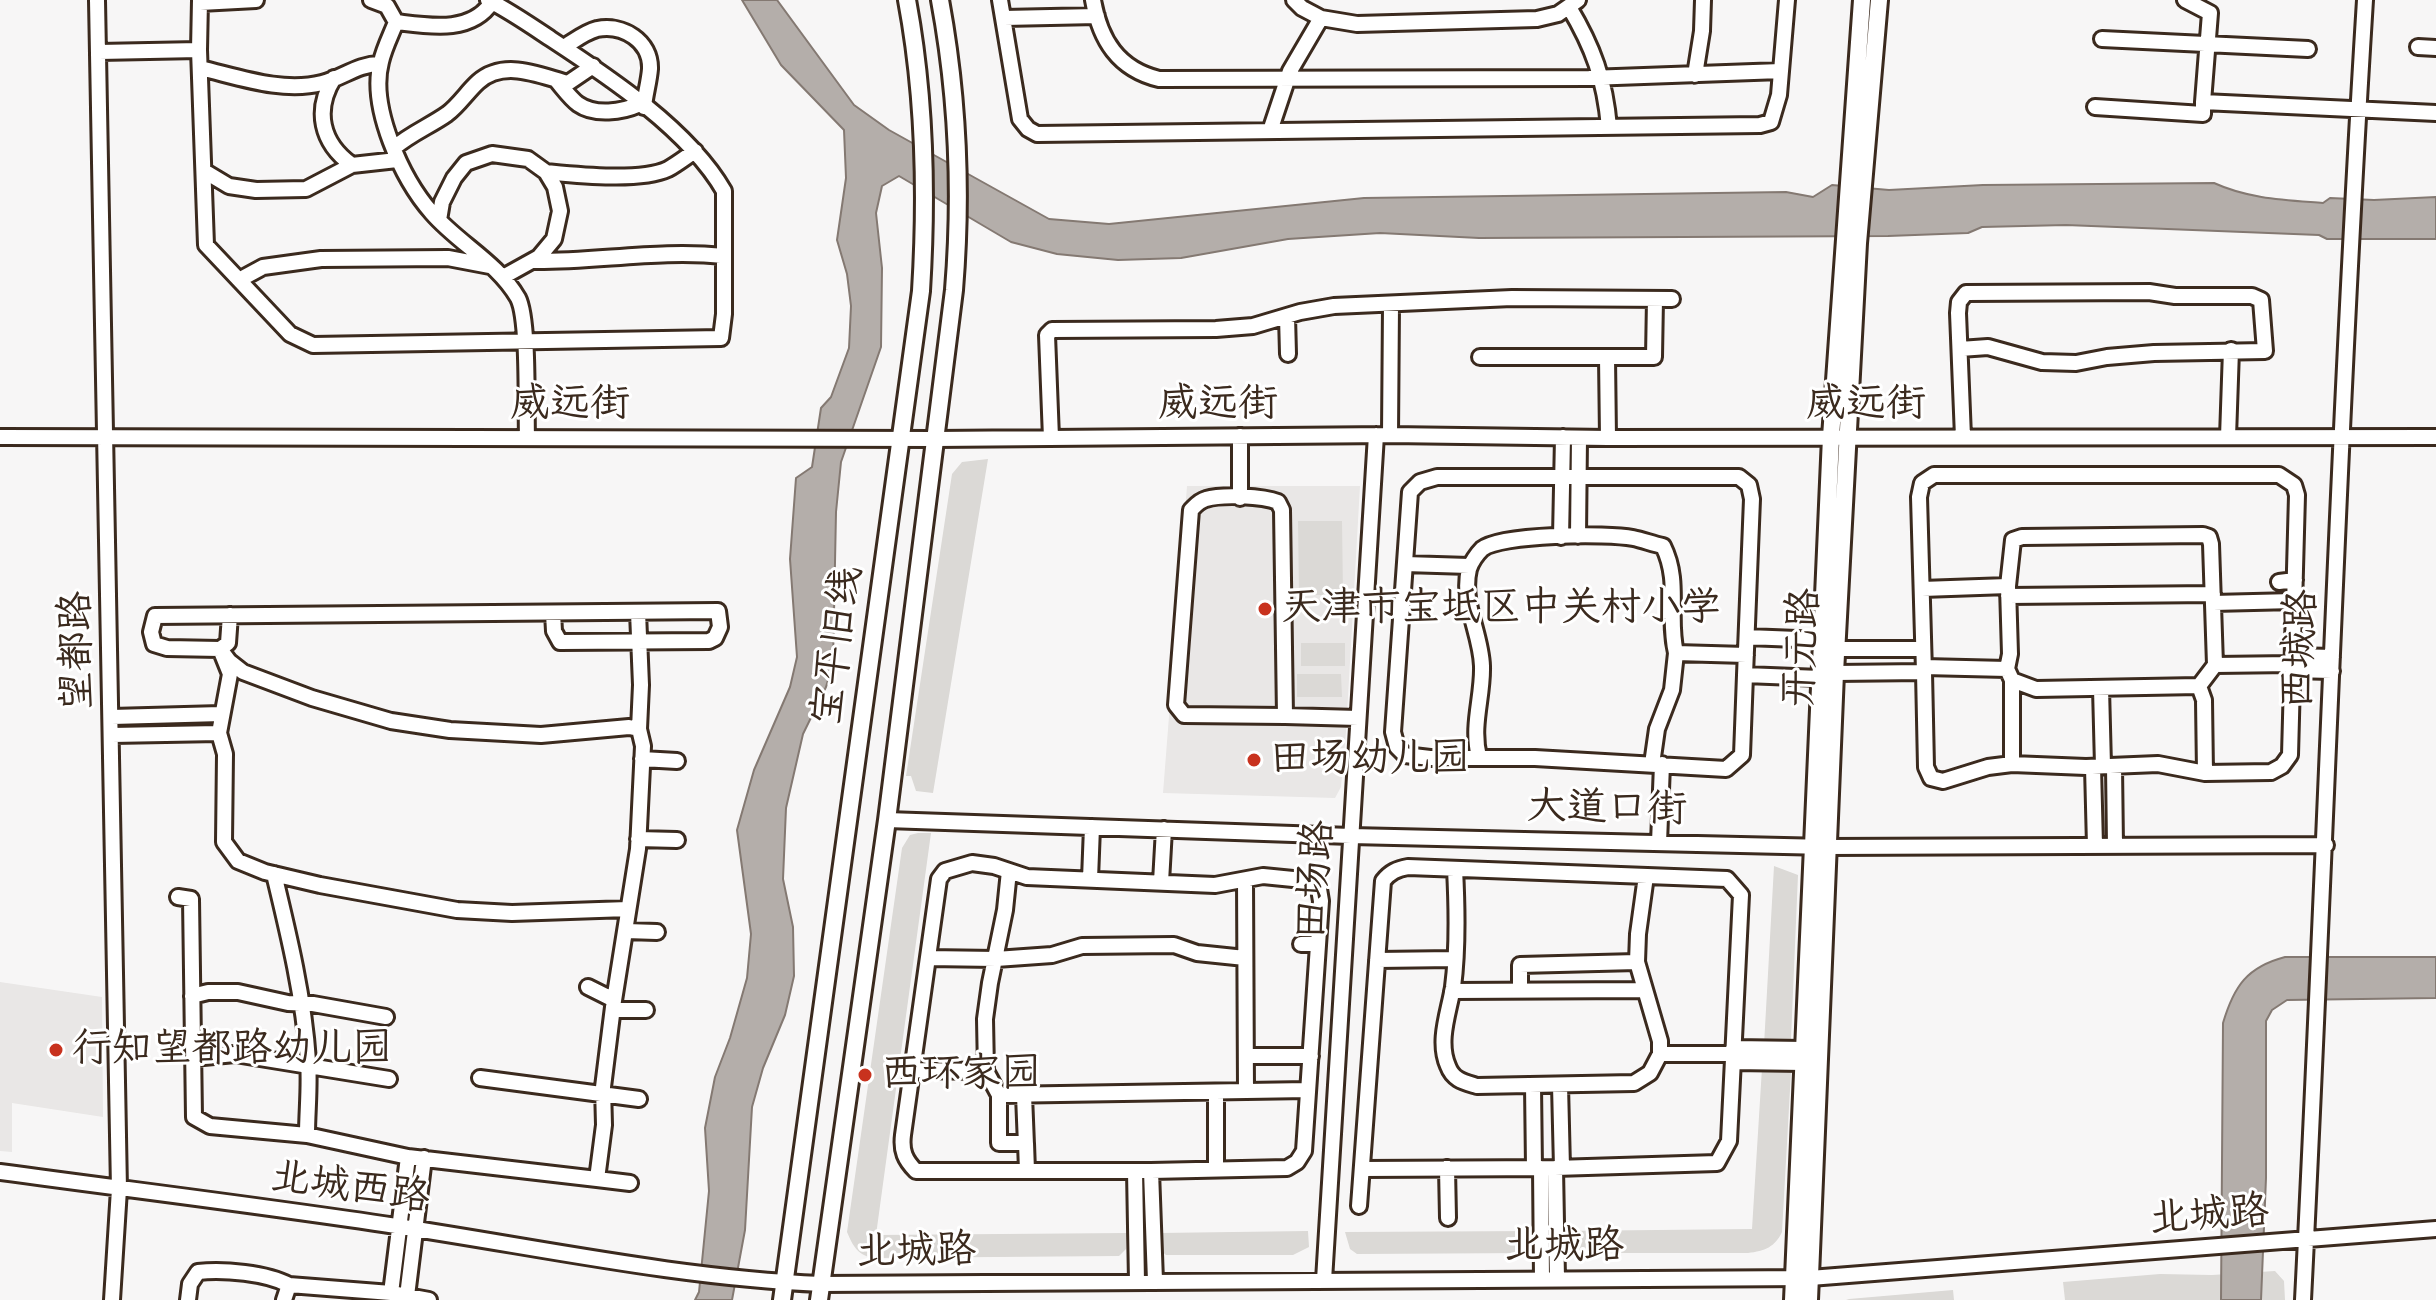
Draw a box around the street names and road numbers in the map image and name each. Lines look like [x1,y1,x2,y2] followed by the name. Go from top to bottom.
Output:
[510,381,630,429] street label: 威远街
[1158,381,1278,429] street label: 威远街
[1806,381,1926,429] street label: 威远街
[803,563,873,729] street label: 宝平旧线
[1776,587,1830,709] street label: 开元路
[2275,588,2327,710] street label: 西城路
[53,591,103,711] street label: 望都路
[1527,784,1687,834] street label: 大道口街
[1288,818,1344,942] street label: 田场路
[267,1153,433,1223] street label: 北城西路
[2147,1188,2271,1244] street label: 北城路
[1504,1223,1624,1271] street label: 北城路
[856,1227,976,1277] street label: 北城路

